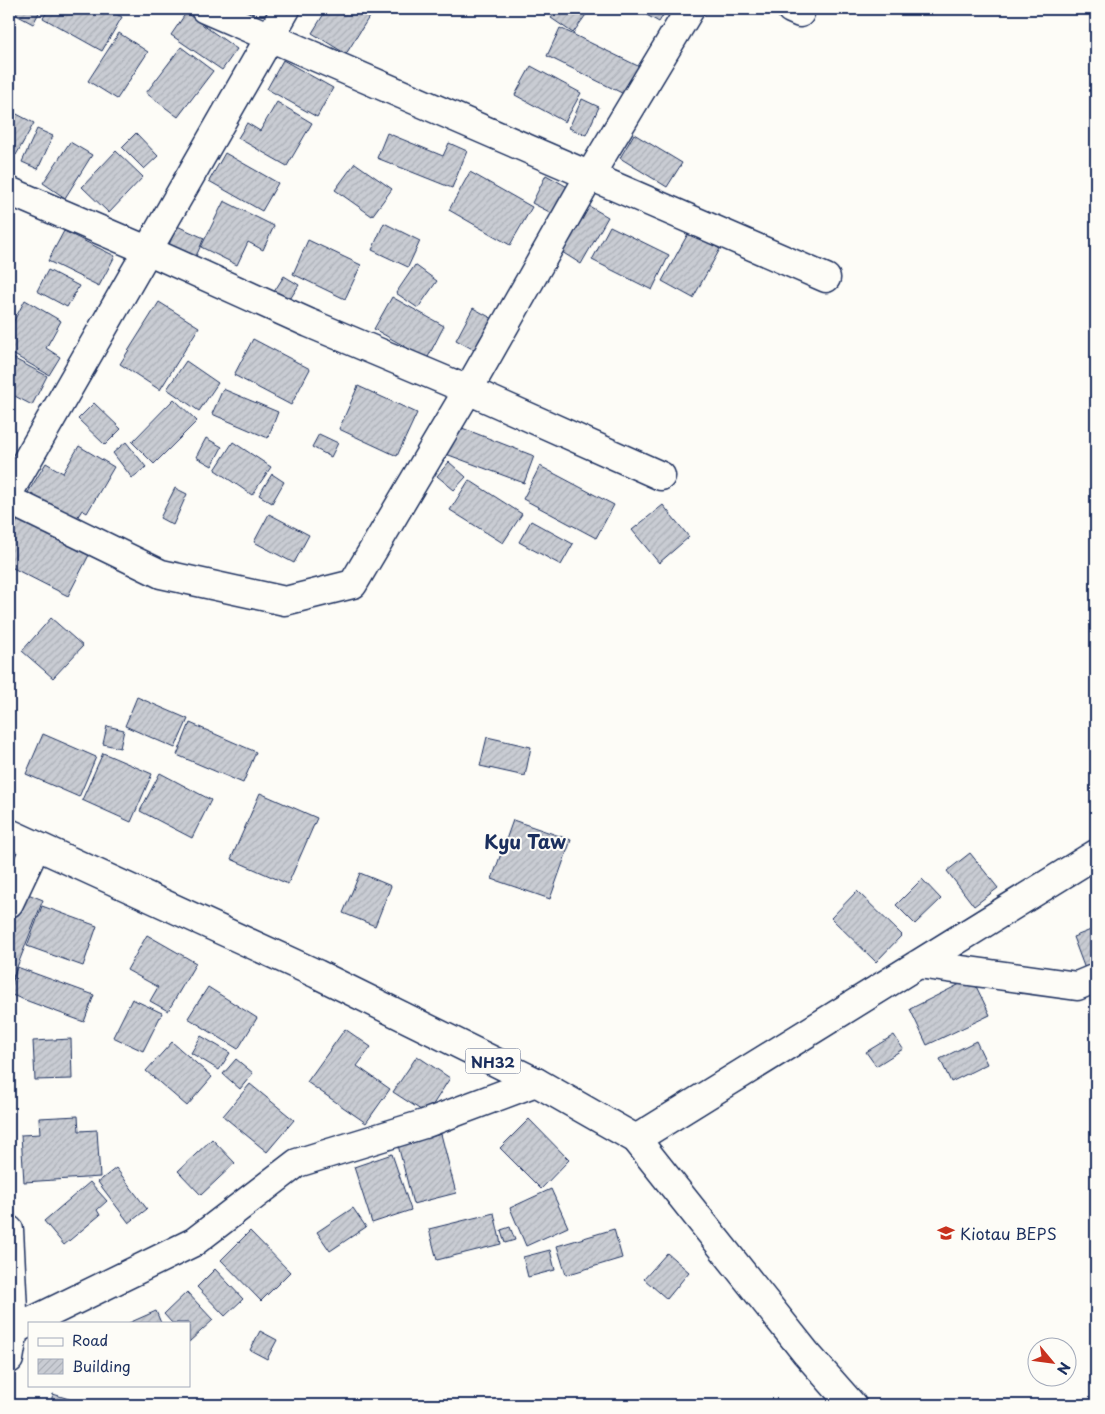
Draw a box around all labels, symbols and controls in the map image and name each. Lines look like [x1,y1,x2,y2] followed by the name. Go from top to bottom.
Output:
[484,827,566,855] district label: Kyu Taw
[466,1048,520,1074] road number: NH32
[960,1221,1057,1245] place label: Kiotau BEPS
[936,1223,956,1243] school or university icon: Kiotau BEPS
[28,1322,190,1386] legend
[72,1328,108,1351] text: Road
[1028,1336,1078,1386] north arrow
[72,1354,131,1377] text: Building
[1052,1359,1076,1378] text: N

